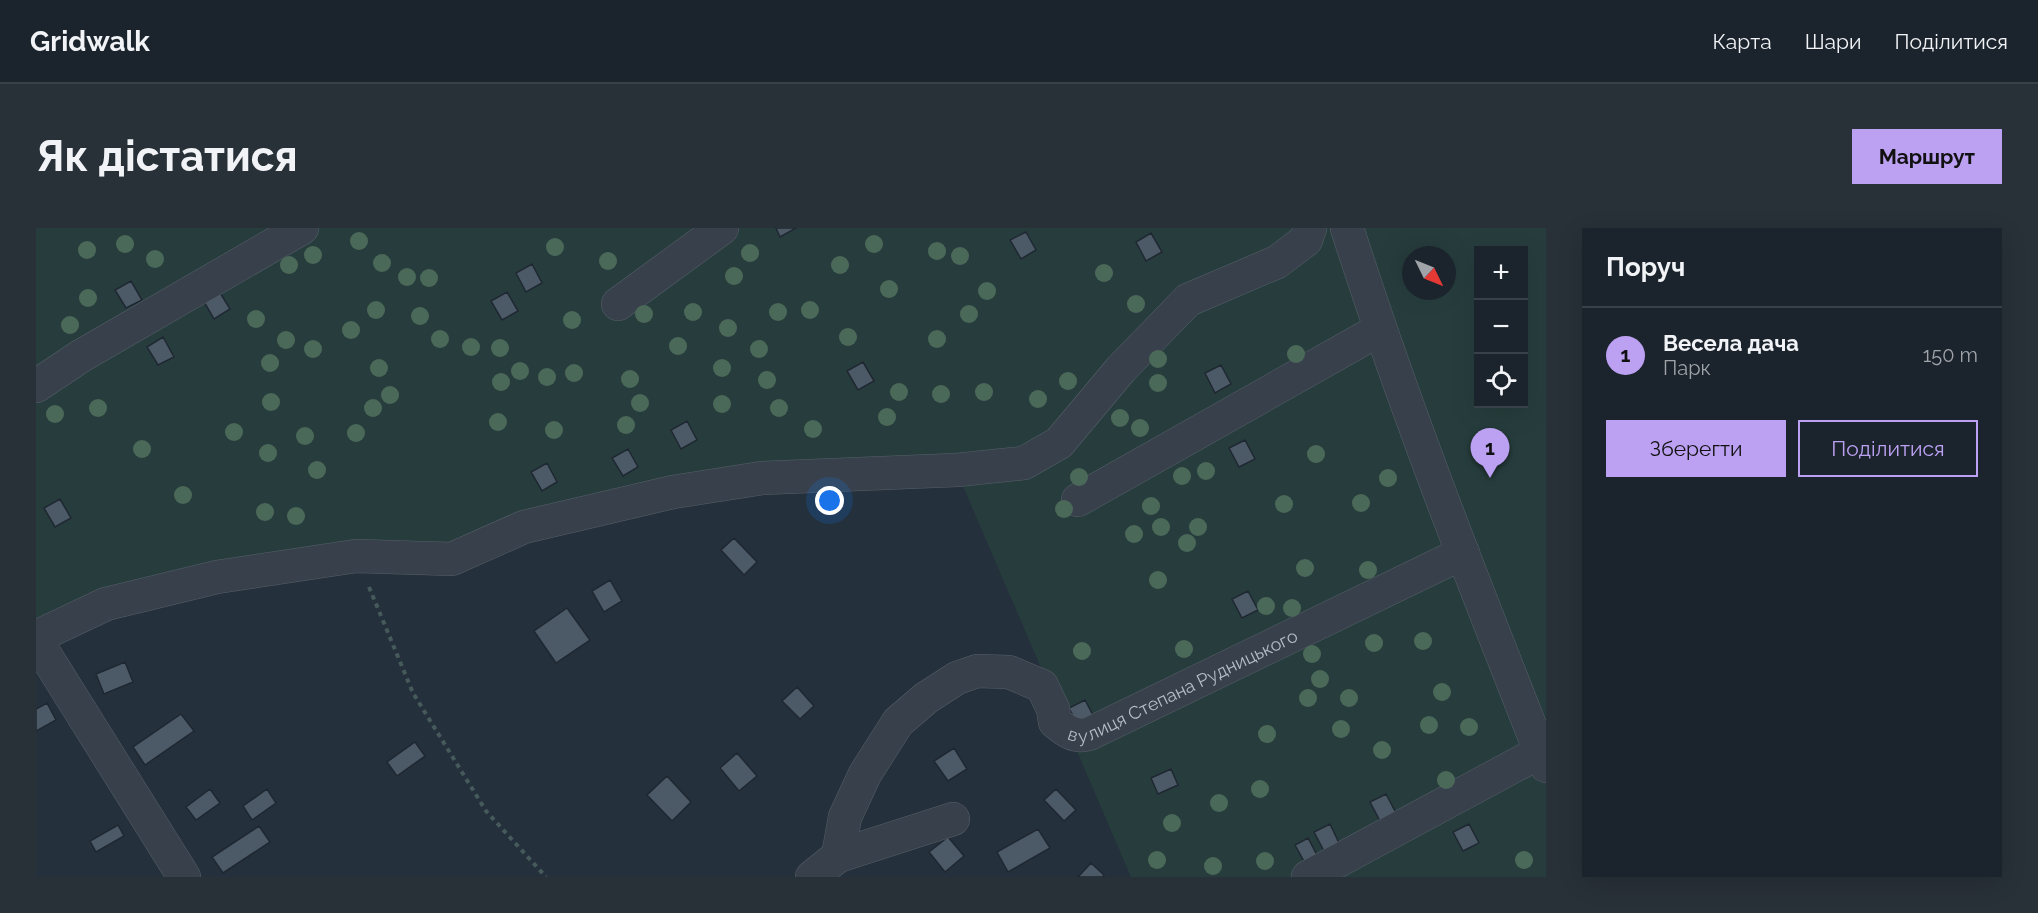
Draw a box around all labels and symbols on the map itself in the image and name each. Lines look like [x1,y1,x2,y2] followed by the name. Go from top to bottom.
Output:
[1402,246,1456,300] north arrow
[1470,428,1510,478] pin: 1
[815,486,844,515] your location
[1065,624,1301,746] street label: вулиця Степана Рудницького

